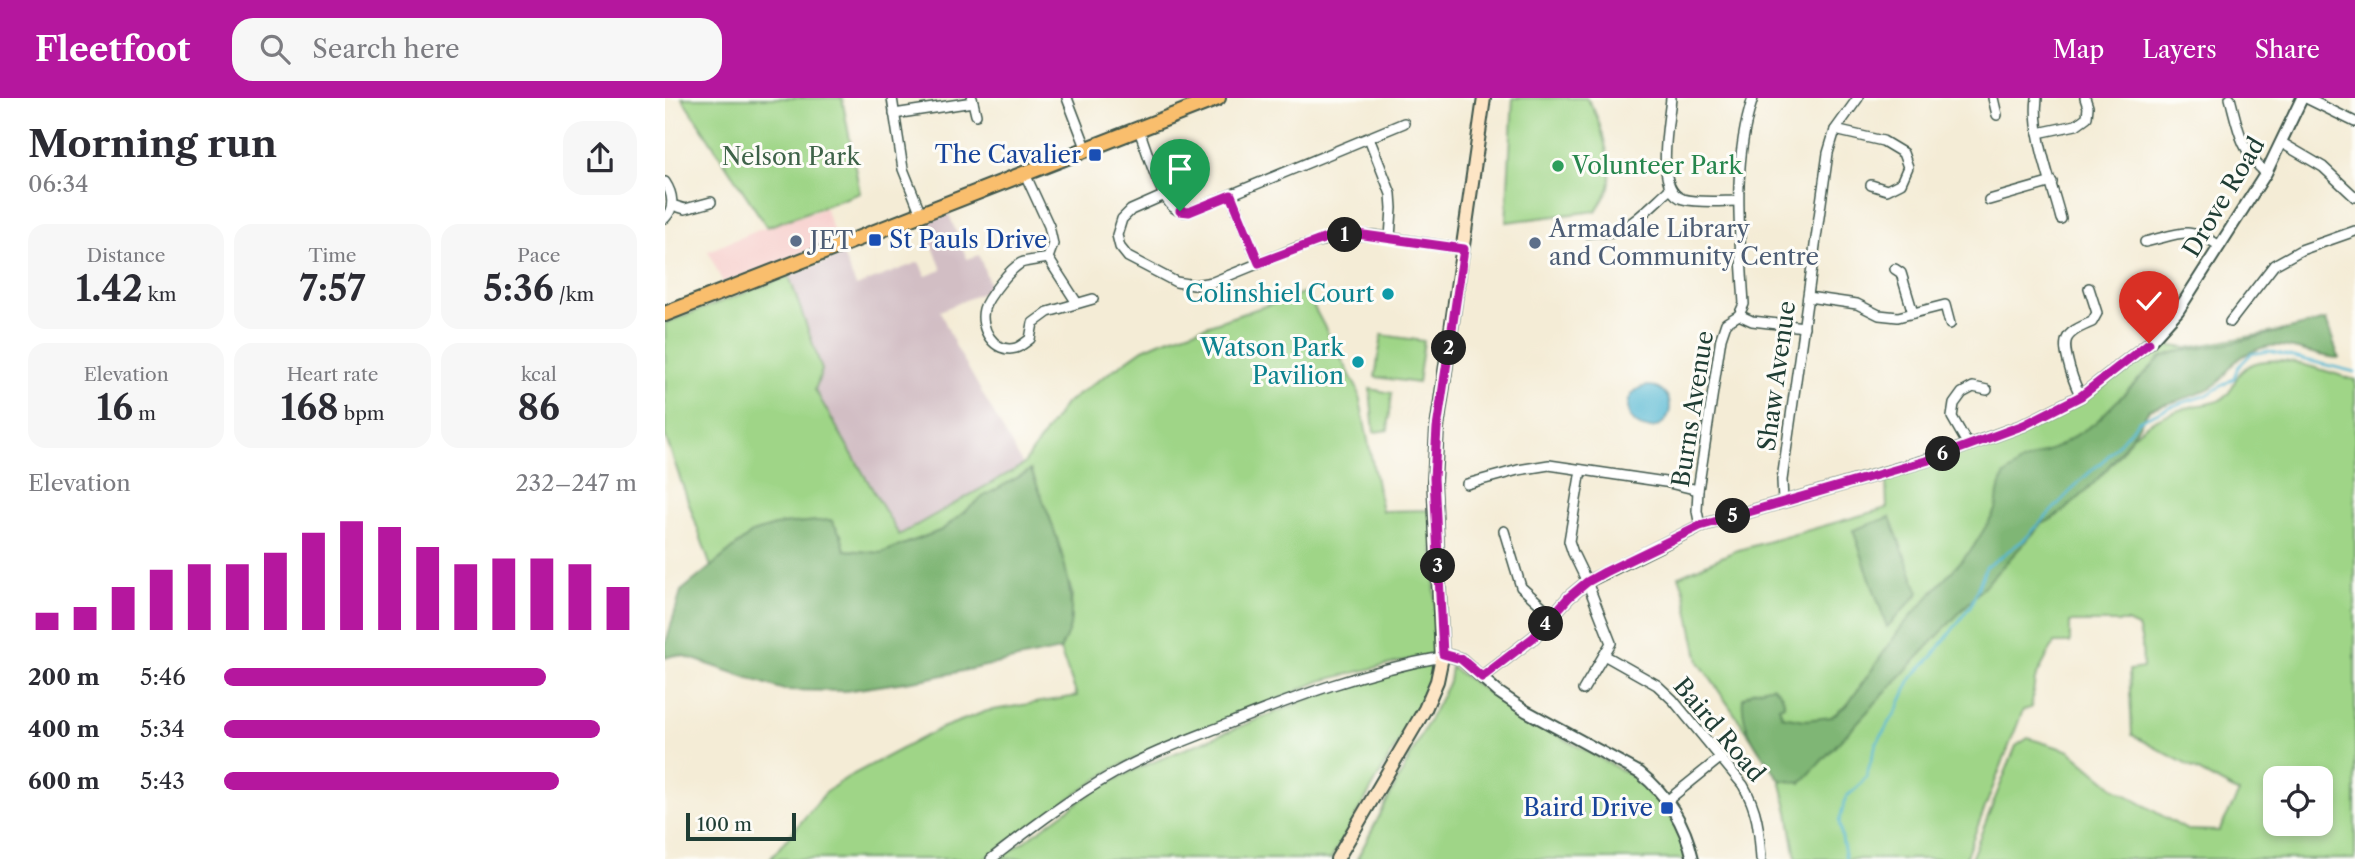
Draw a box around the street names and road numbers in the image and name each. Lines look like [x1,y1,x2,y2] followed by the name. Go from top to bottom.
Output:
[2176,131,2271,262] street label: Drove Road
[1752,299,1801,453] street label: Shaw Avenue
[1666,329,1719,489] street label: Burns Avenue
[1667,672,1772,788] street label: Baird Road

